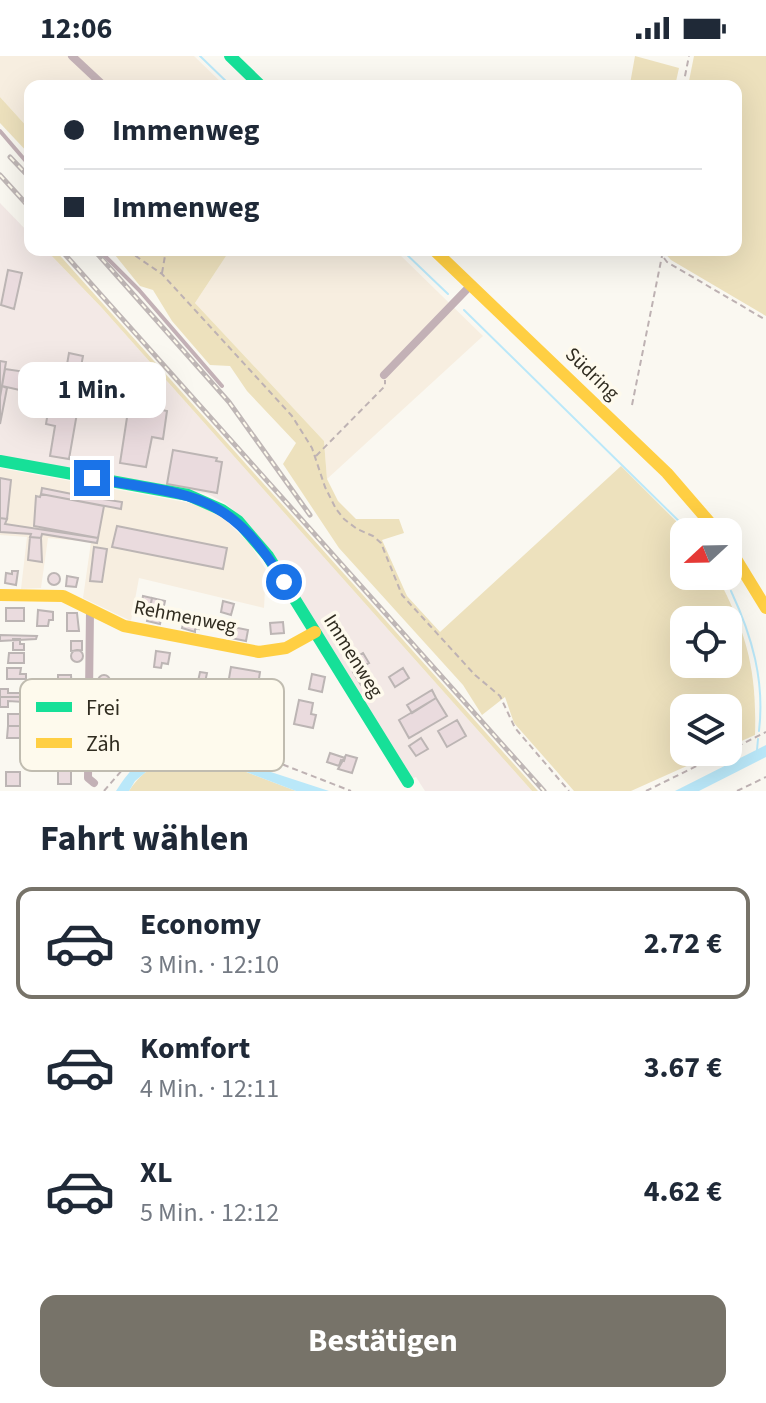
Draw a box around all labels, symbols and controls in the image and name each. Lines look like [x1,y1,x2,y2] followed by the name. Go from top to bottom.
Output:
[40,7,112,50] text: 12:06
[112,109,259,152] text: Immenweg
[112,186,259,229] text: Immenweg
[559,341,625,407] street label: Südring
[18,362,166,418] callout: 1 Min.
[58,371,126,408] text: 1 Min.
[74,460,110,496] route end
[670,518,742,590] north arrow
[670,518,742,766] map controls
[266,564,302,600] route start
[132,593,238,641] street label: Rehmenweg
[670,606,742,678] button: locate
[316,609,390,703] street label: Immenweg
[20,679,284,771] legend
[86,692,120,724] text: Frei
[670,694,742,766] button: layers
[86,728,121,760] text: Zäh
[40,813,249,864] text: Fahrt wählen
[140,903,261,946] text: Economy
[44,907,116,979] icon: car
[644,922,722,965] text: 2.72 €
[140,946,279,983] text: 3 Min. · 12:10
[140,1027,250,1070] text: Komfort
[44,1031,116,1103] icon: car
[644,1046,722,1089] text: 3.67 €
[140,1070,279,1107] text: 4 Min. · 12:11
[140,1151,173,1194] text: XL
[44,1155,116,1227] icon: car
[644,1170,722,1213] text: 4.62 €
[140,1194,279,1231] text: 5 Min. · 12:12
[40,1295,726,1387] button: Bestätigen

